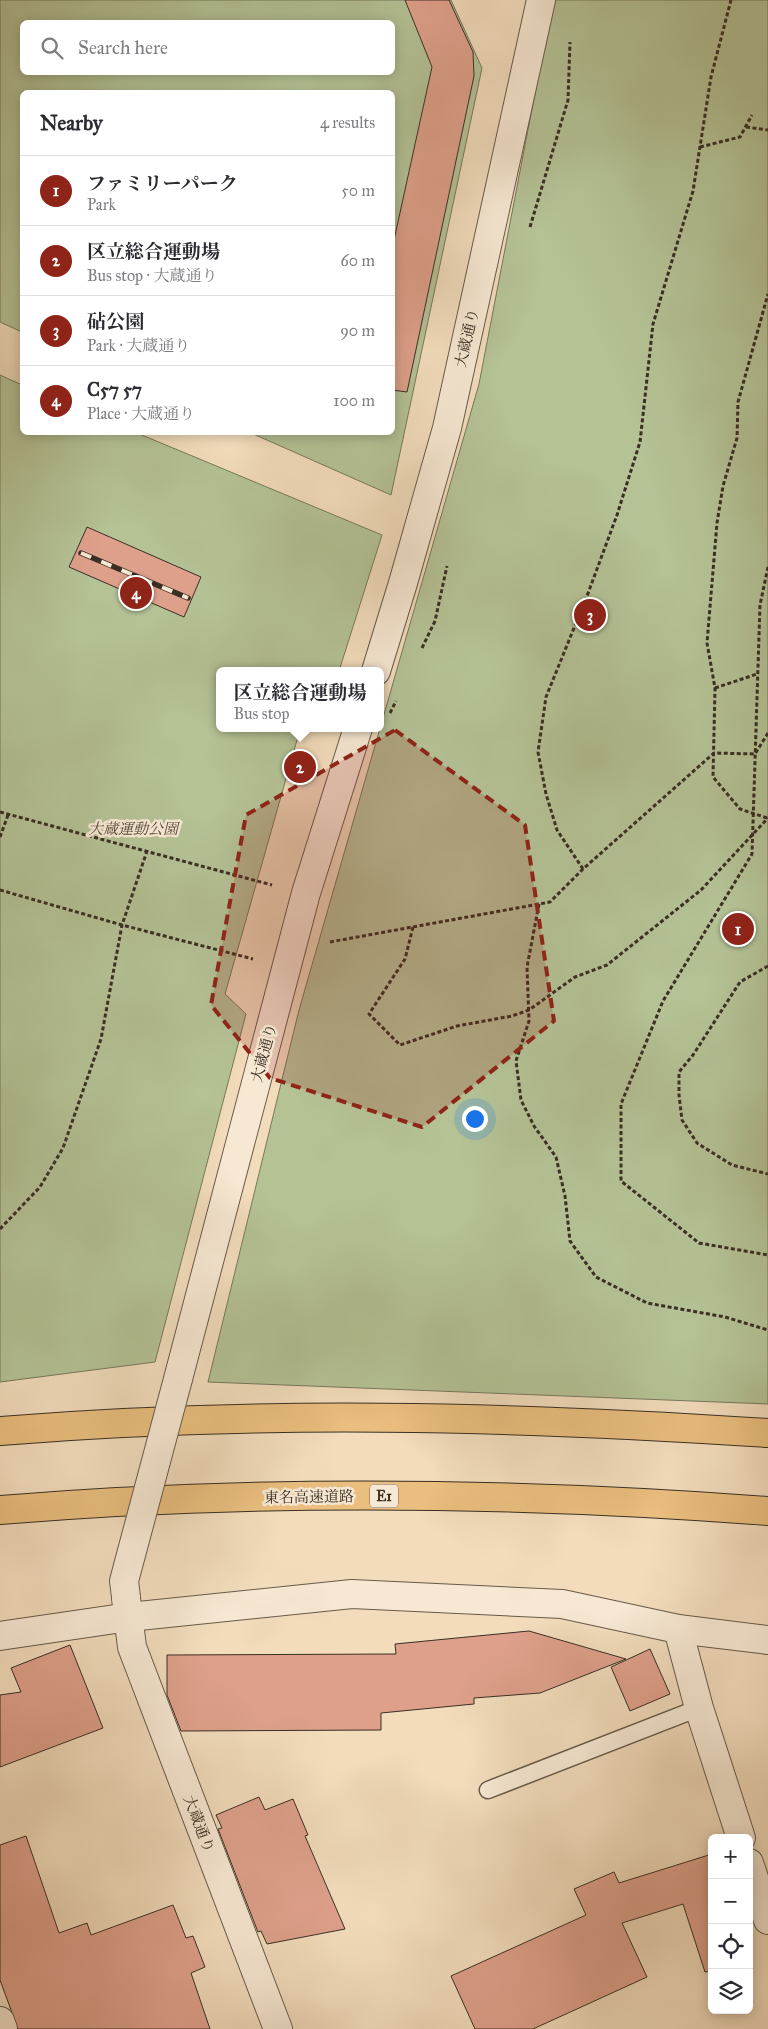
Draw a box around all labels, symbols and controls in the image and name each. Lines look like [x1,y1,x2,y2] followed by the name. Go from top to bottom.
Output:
[20,20,395,75] search box
[38,34,66,62] icon: search
[78,36,168,59] text: Search here
[40,110,103,136] text: Nearby
[320,113,375,132] text: 4 results
[87,172,238,195] text: ファミリーパーク
[53,181,59,200] text: 1
[341,181,375,200] text: 50 m
[87,195,116,214] text: Park
[87,240,220,263] text: 区立総合運動場
[52,251,60,270] text: 2
[341,251,375,270] text: 60 m
[87,266,217,285] text: Bus stop · 大蔵通り
[451,307,483,369] street label: 大蔵通り
[87,310,144,333] text: 砧公園
[53,321,59,340] text: 3
[340,321,375,340] text: 90 m
[87,336,190,355] text: Park · 大蔵通り
[87,378,142,401] text: C57 57
[52,391,60,410] text: 4
[333,391,375,410] text: 100 m
[87,404,195,423] text: Place · 大蔵通り
[120,574,152,612] pin: 4
[574,596,606,634] pin: 3
[216,667,384,732] popup
[233,681,367,704] text: 区立総合運動場
[233,704,290,723] text: Bus stop
[284,748,316,786] pin: 2
[88,820,181,838] park label: 大蔵運動公園
[722,910,754,948] pin: 1
[248,1022,280,1084] street label: 大蔵通り
[462,1106,488,1132] your location
[370,1484,398,1508] road number: E1
[264,1487,354,1507] street label: 東名高速道路
[180,1793,218,1855] street label: 大蔵通り
[708,1834,753,2014] map controls
[708,1834,753,1879] button: +
[708,1879,753,1924] button: −
[708,1924,753,1969] button: locate
[708,1969,753,2014] button: layers

